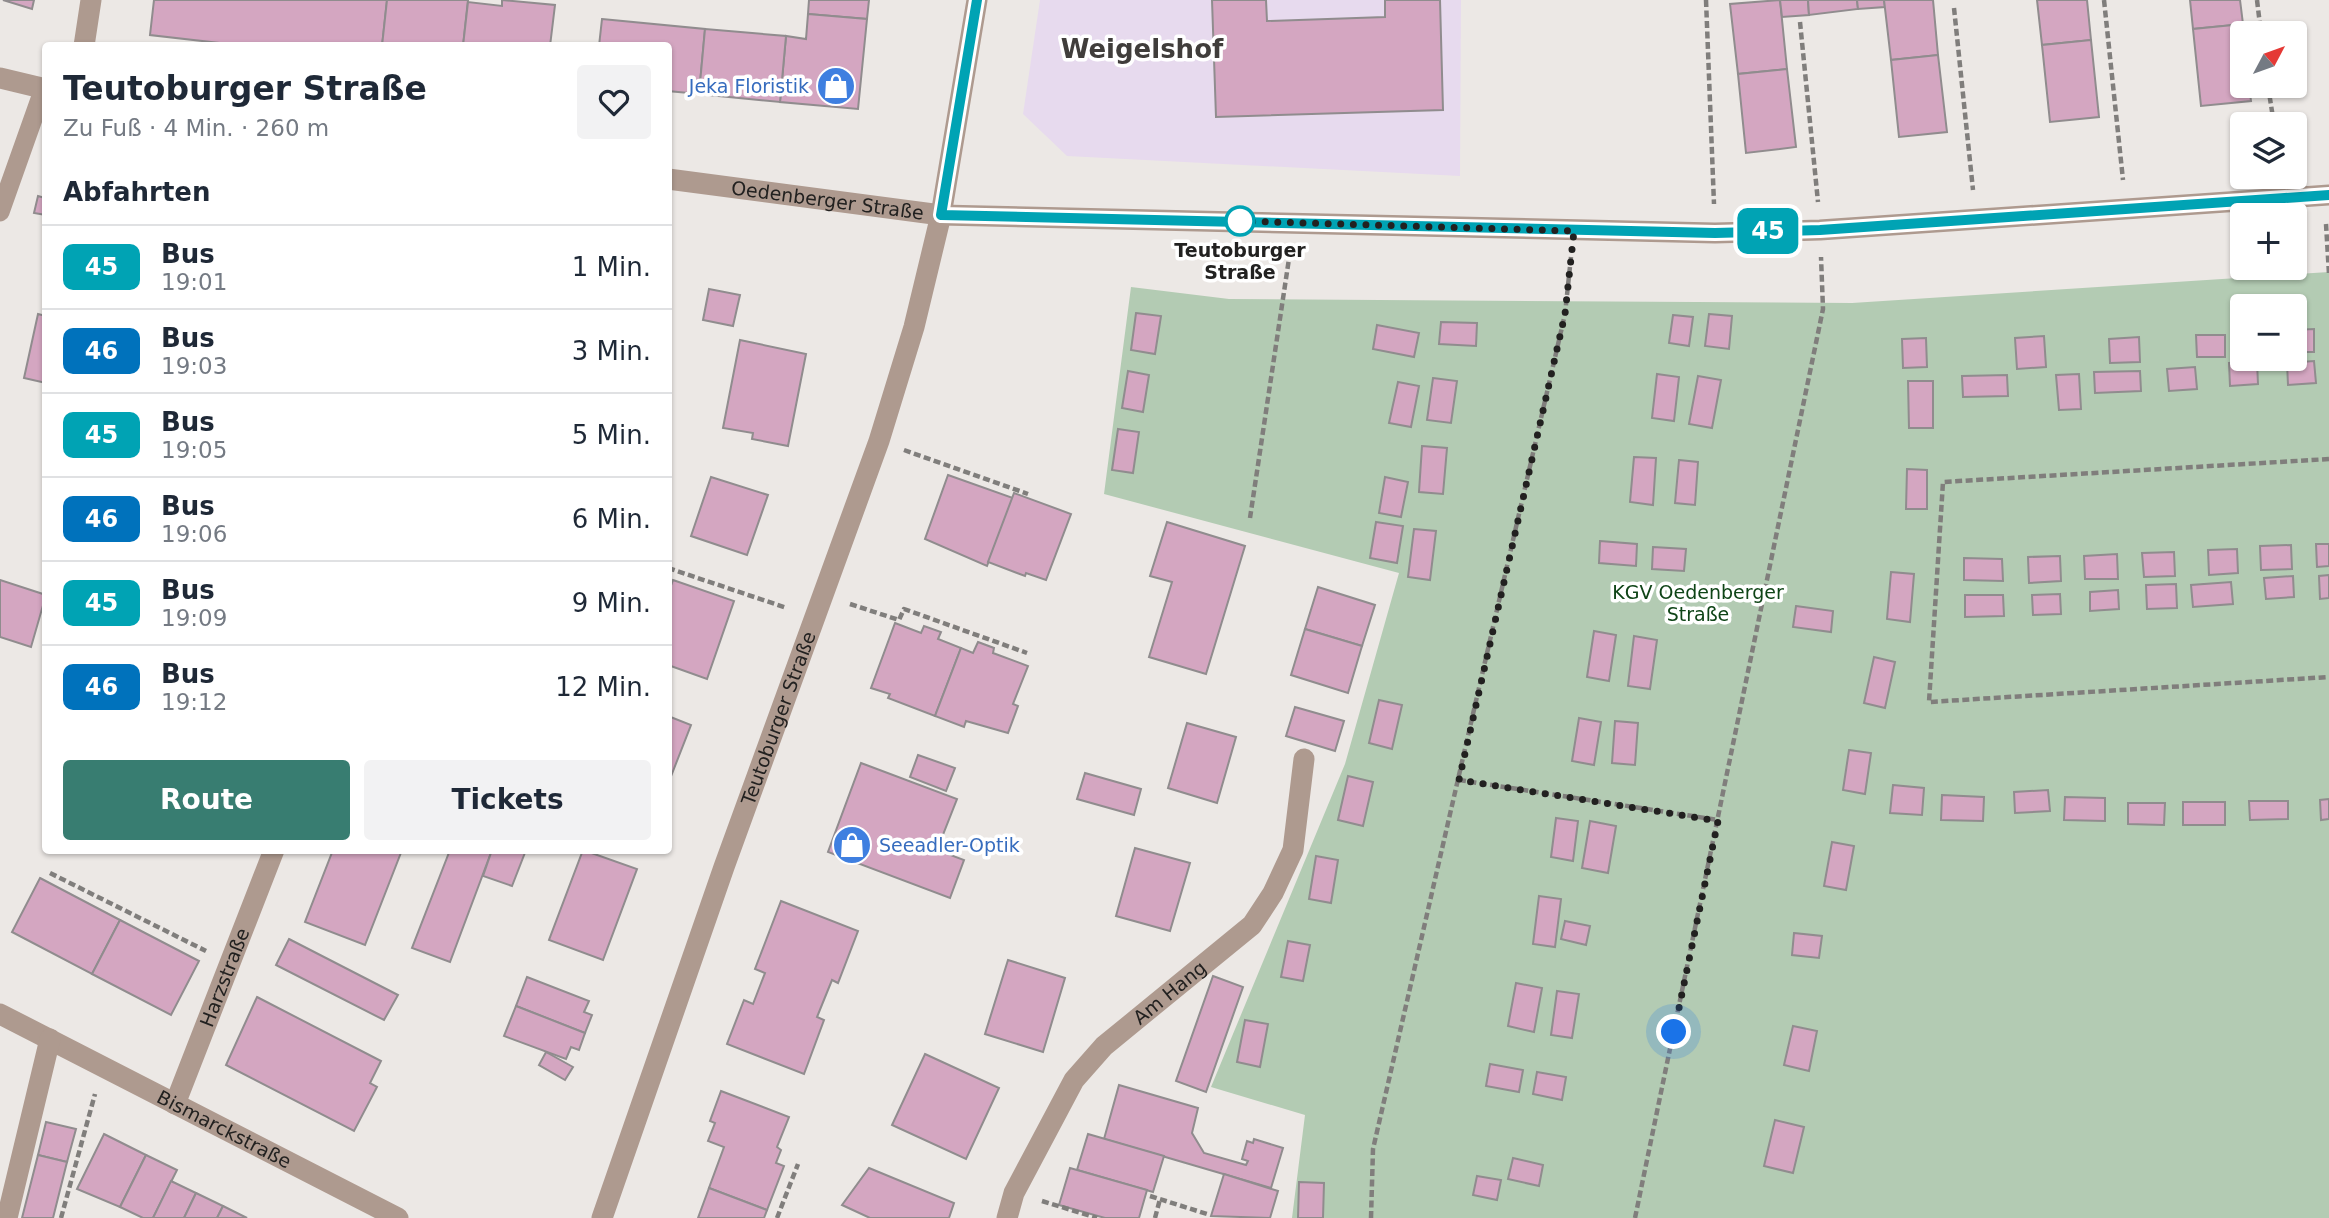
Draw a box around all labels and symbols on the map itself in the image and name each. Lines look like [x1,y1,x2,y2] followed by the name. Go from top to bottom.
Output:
[2230,21,2306,98] north arrow
[1061,34,1224,64] district label: Weigelshof
[815,65,857,107] shop icon: Jeka Floristik
[688,75,809,97] place label: Jeka Floristik
[730,176,925,224] street label: Oedenberger Straße
[1225,206,1255,236] marker: Teutoburger Straße
[1736,208,1800,254] line badge: 45
[1174,239,1306,283] place label: Teutoburger Straße
[1612,581,1784,625] park label: KGV Oedenberger Straße
[736,628,820,809] street label: Teutoburger Straße
[831,824,873,866] shop icon: Seeadler-Optik
[879,834,1020,856] place label: Seeadler-Optik
[195,925,254,1030] street label: Harzstraße
[1129,956,1210,1029] street label: Am Hang
[1656,1014,1691,1049] your location
[153,1085,295,1172] street label: Bismarckstraße

